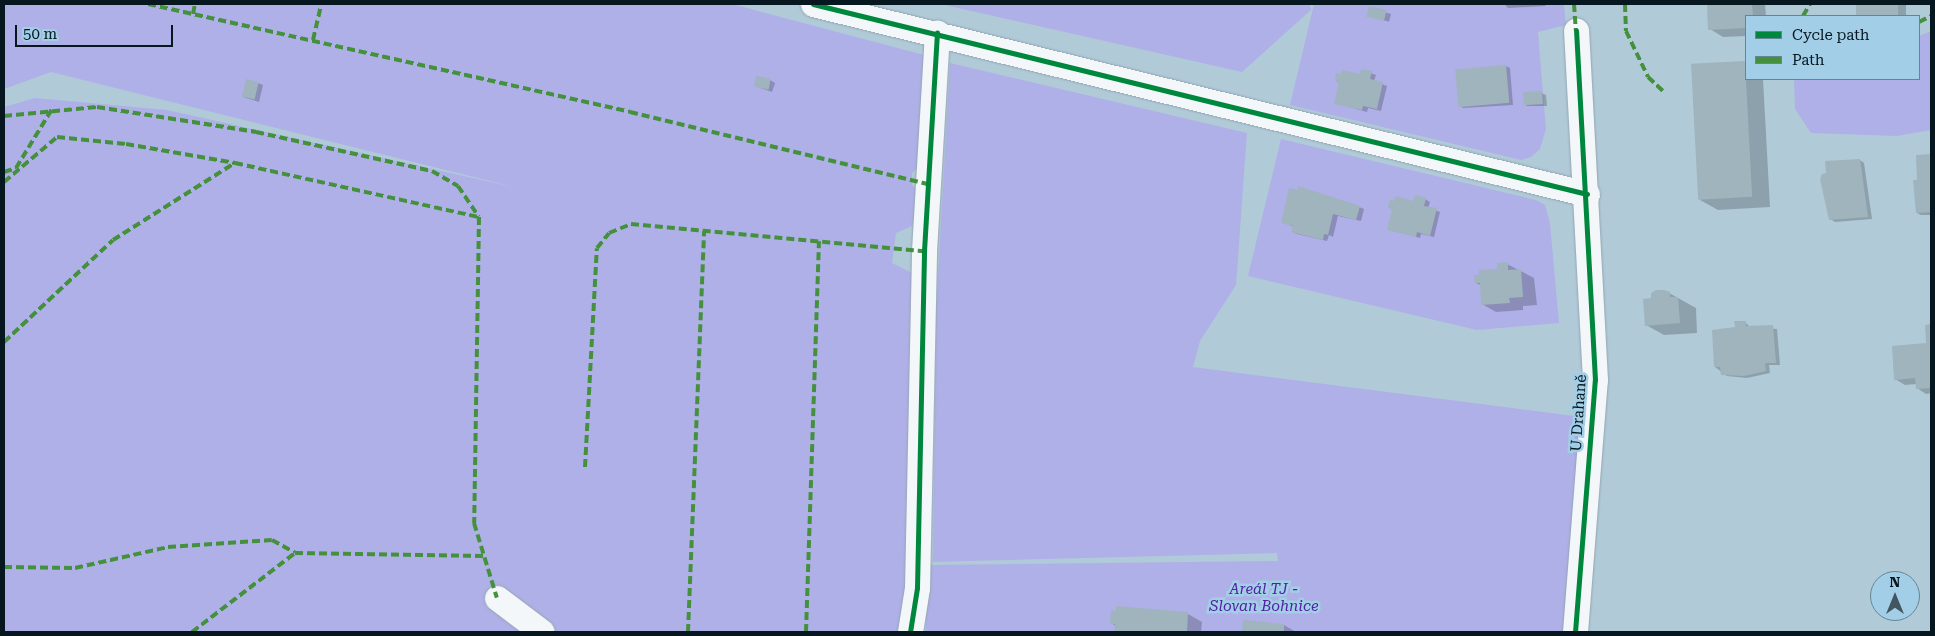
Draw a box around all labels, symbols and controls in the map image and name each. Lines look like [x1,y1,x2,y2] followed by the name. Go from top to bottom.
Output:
[18,15,175,47] scale bar
[1745,15,1920,80] legend
[23,25,57,43] text: 50 m
[1792,26,1869,44] text: Cycle path
[1792,51,1825,69] text: Path
[1567,374,1591,452] street label: U Drahaně
[1870,571,1920,621] north arrow
[1890,574,1900,590] text: N
[1209,580,1319,615] park label: Areál TJ - Slovan Bohnice

